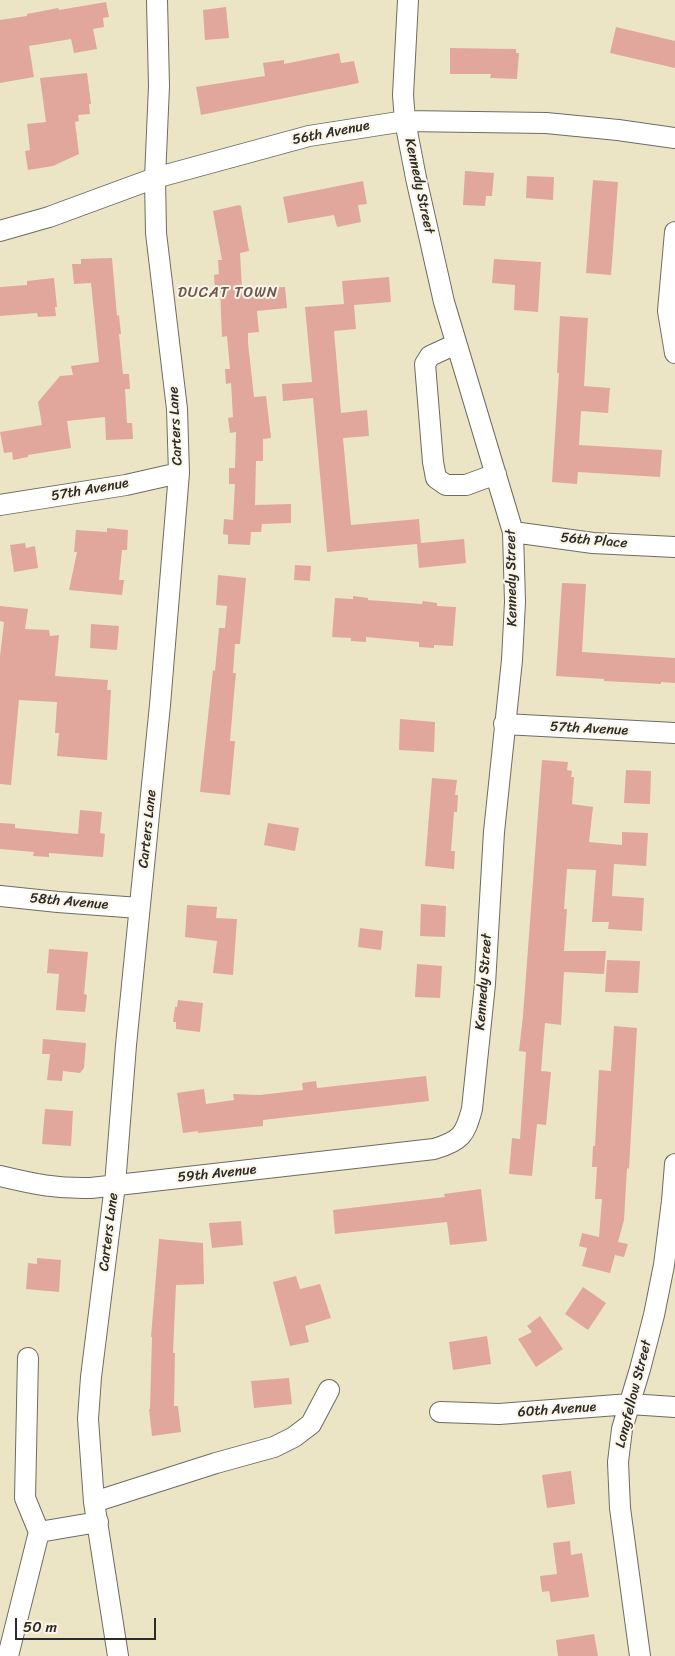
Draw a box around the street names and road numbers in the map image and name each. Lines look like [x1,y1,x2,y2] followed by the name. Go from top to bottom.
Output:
[291,117,371,149] street label: 56th Avenue
[401,137,437,235] street label: Kennedy Street
[166,386,186,466] street label: Carters Lane
[50,475,130,505] street label: 57th Avenue
[503,529,521,627] street label: Kennedy Street
[560,530,628,552] street label: 56th Place
[549,719,629,739] street label: 57th Avenue
[136,789,160,869] street label: Carters Lane
[29,890,109,914] street label: 58th Avenue
[472,933,496,1031] street label: Kennedy Street
[177,1162,257,1186] street label: 59th Avenue
[96,1192,122,1272] street label: Carters Lane
[612,1338,656,1450] street label: Longfellow Street
[517,1399,597,1421] street label: 60th Avenue

